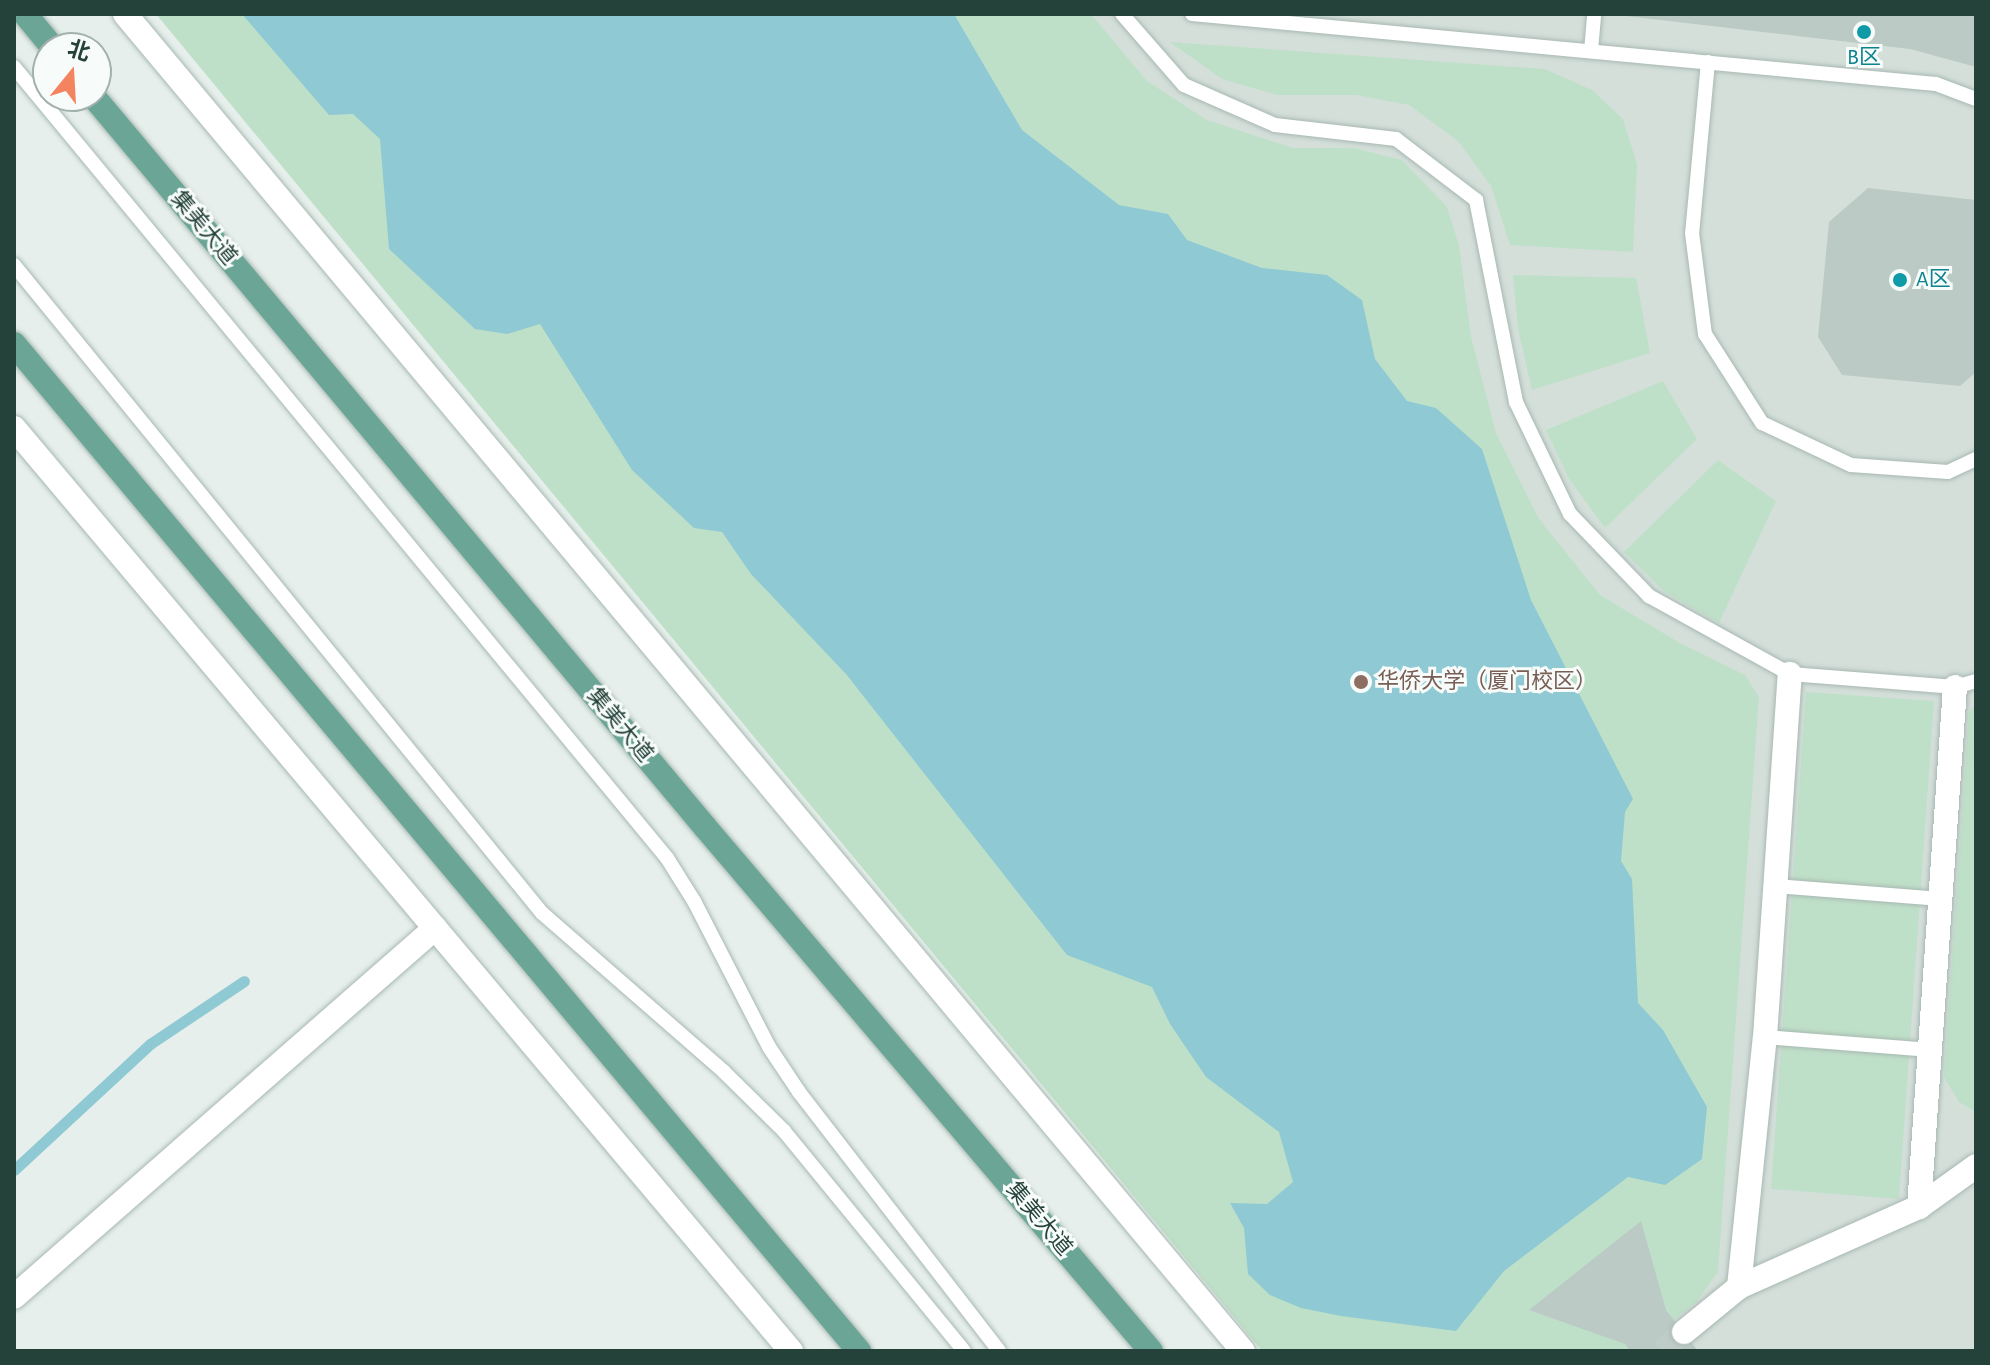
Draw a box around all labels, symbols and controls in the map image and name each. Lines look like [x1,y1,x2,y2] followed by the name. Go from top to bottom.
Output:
[1855,23,1873,41] marker: B区
[32,32,112,112] north arrow
[65,37,93,65] text: 北
[1847,45,1881,71] place label: B区
[166,186,242,270] street label: 集美大道
[1916,267,1951,293] place label: A区
[1891,271,1909,289] marker: A区
[1377,669,1597,695] place label: 华侨大学（厦门校区）
[1352,673,1370,691] marker: 华侨大学（厦门校区）
[582,683,658,767] street label: 集美大道
[1001,1177,1077,1261] street label: 集美大道

